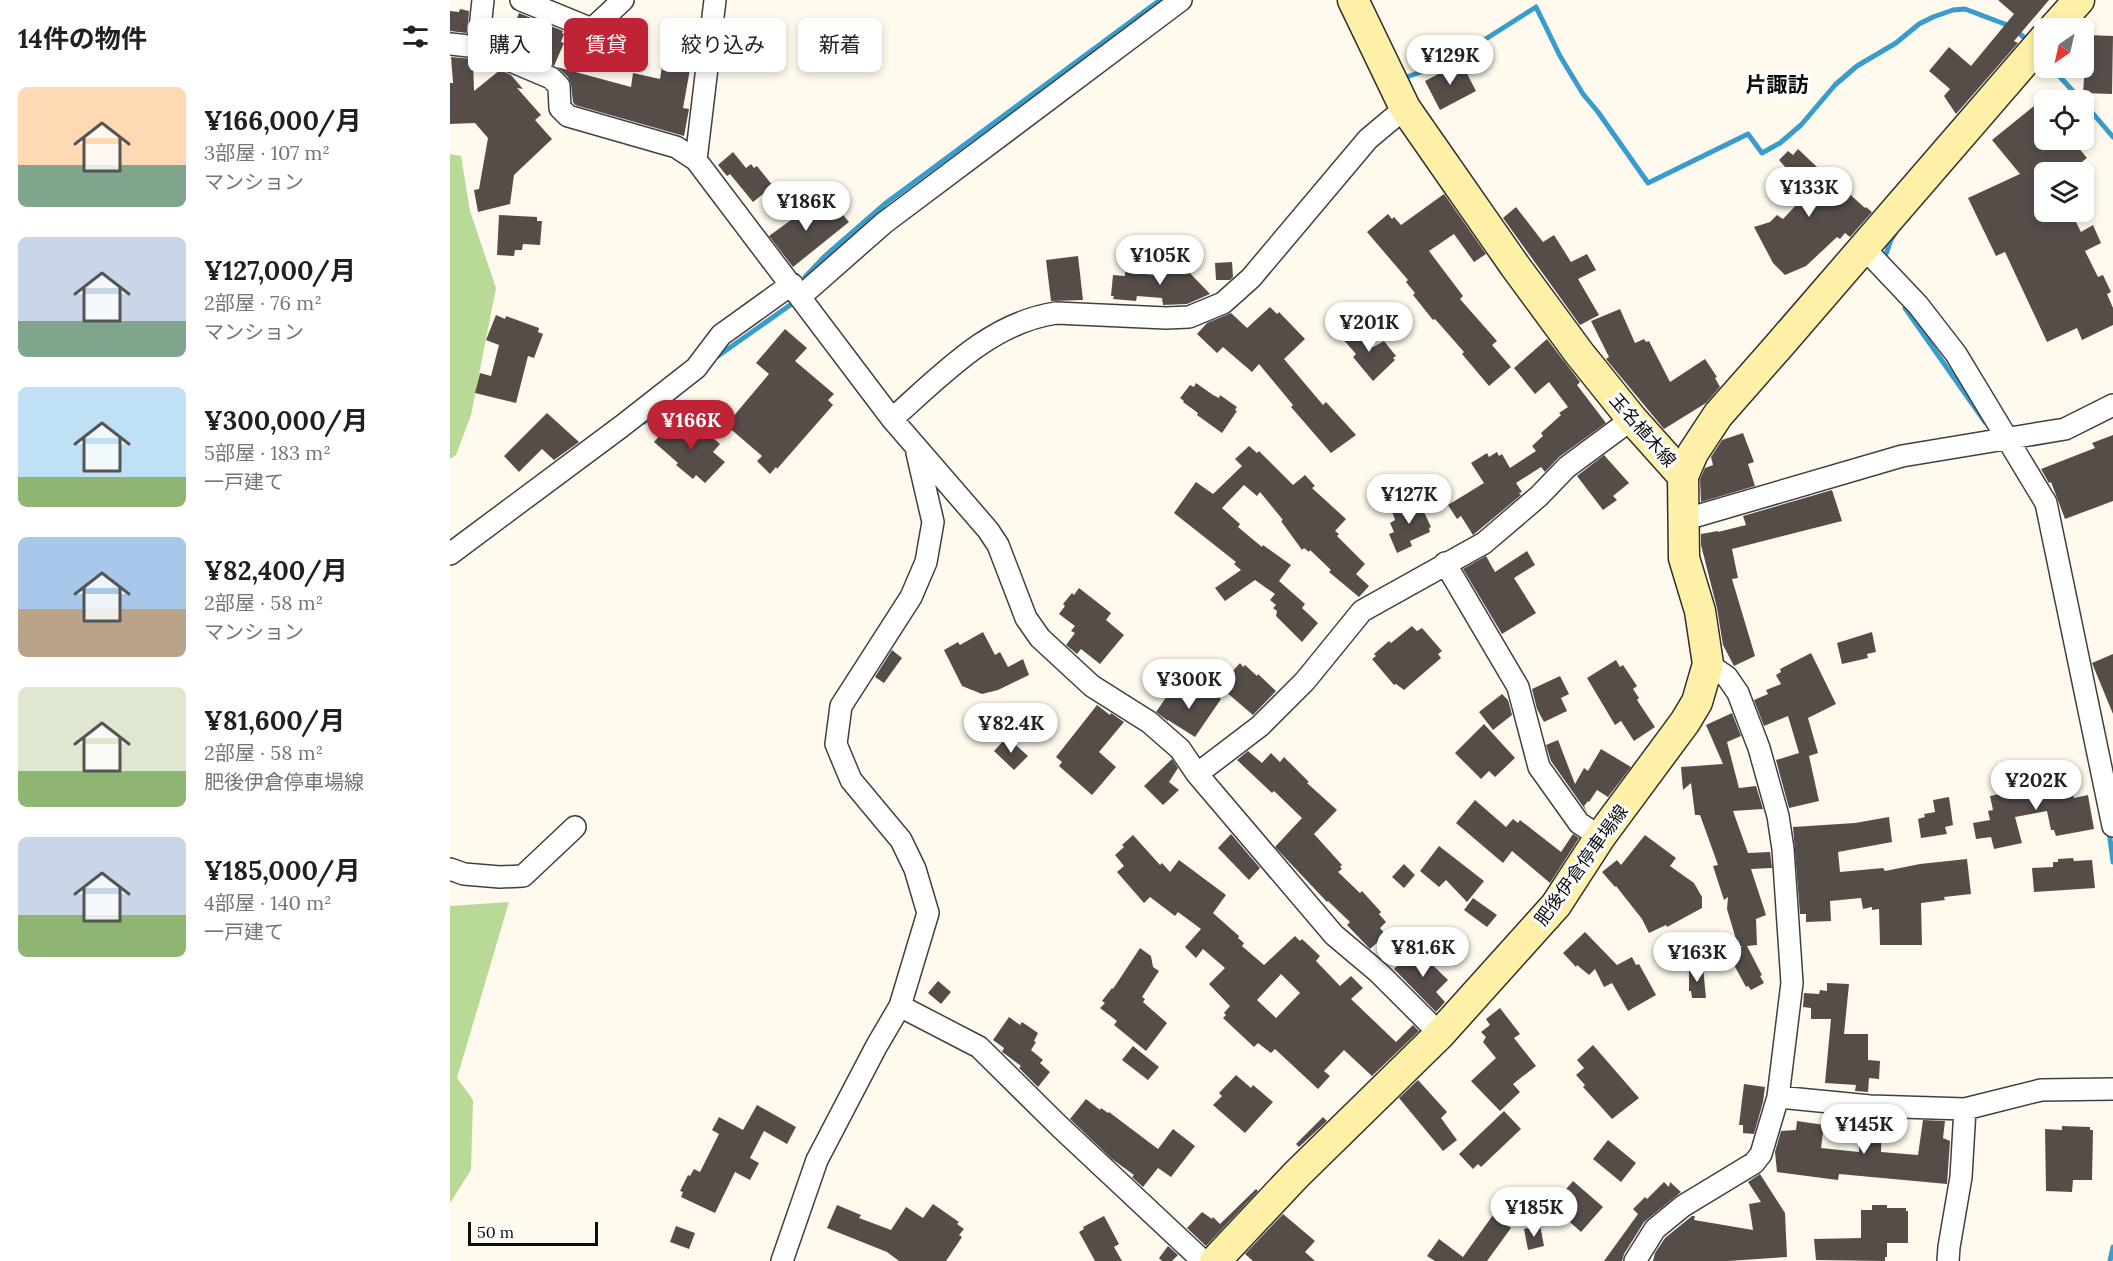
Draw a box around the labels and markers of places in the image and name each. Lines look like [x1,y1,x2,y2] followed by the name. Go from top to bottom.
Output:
[1408,35,1492,86] pin: ¥129K
[1767,167,1851,218] pin: ¥133K
[764,181,848,232] pin: ¥186K
[1118,235,1202,286] pin: ¥105K
[1327,302,1411,353] pin: ¥201K
[649,400,733,451] pin: ¥166K
[1367,474,1451,525] pin: ¥127K
[1147,659,1231,710] pin: ¥300K
[962,703,1060,754] pin: ¥82.4K
[1994,760,2078,811] pin: ¥202K
[1374,927,1472,978] pin: ¥81.6K
[1655,932,1739,983] pin: ¥163K
[1822,1104,1906,1155] pin: ¥145K
[1492,1187,1576,1238] pin: ¥185K

